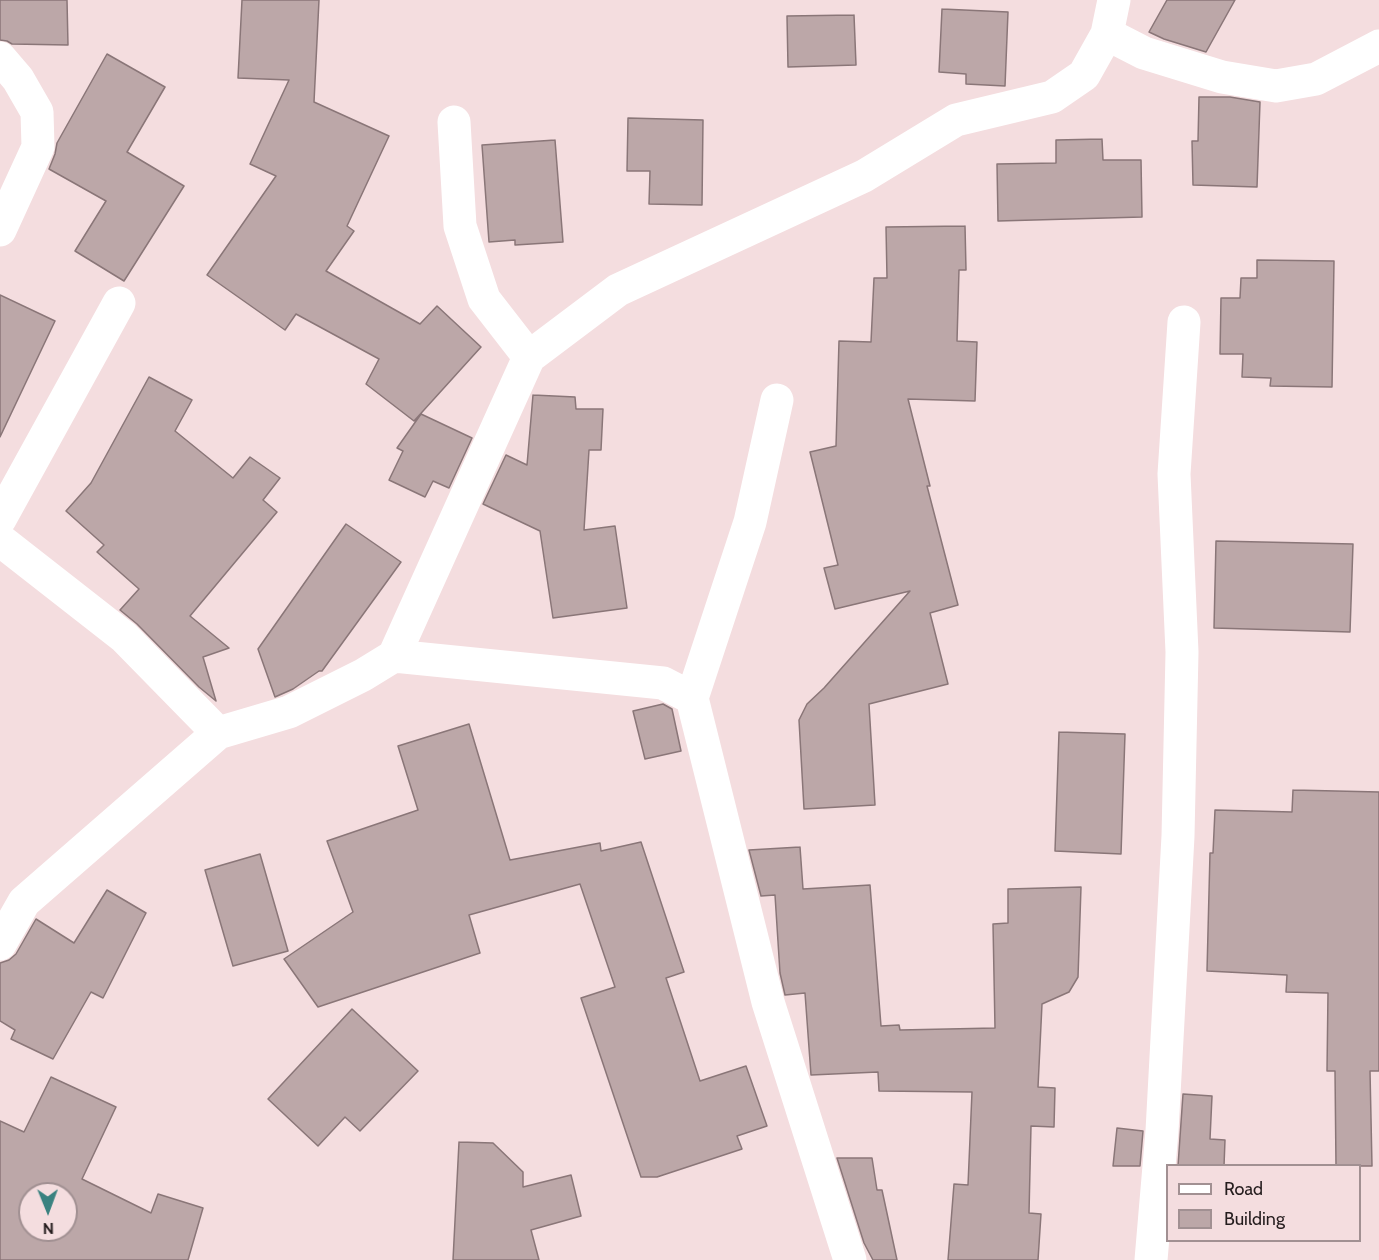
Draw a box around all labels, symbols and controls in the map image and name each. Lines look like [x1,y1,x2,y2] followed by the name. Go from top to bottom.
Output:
[1166,1164,1361,1242] legend
[1224,1178,1263,1200] text: Road
[18,1182,78,1242] north arrow
[1224,1208,1285,1230] text: Building
[42,1219,54,1238] text: N

